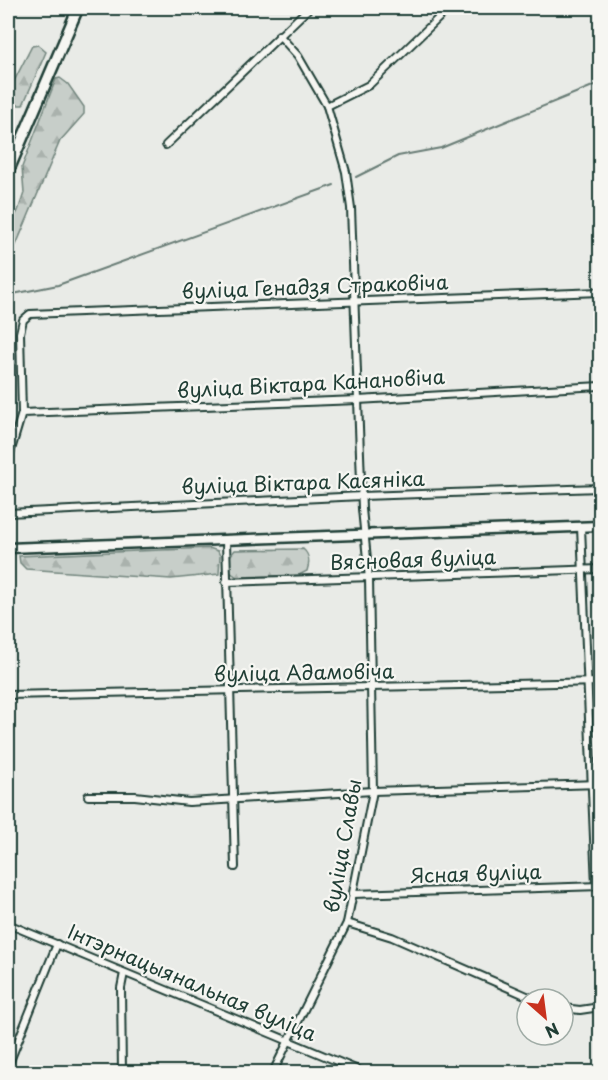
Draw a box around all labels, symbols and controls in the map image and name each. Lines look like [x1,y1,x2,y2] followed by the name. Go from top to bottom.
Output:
[181,266,449,306] street label: вуліца Генадзя Страковіча
[176,361,446,405] street label: вуліца Віктара Канановіча
[181,463,426,501] street label: вуліца Віктара Касяніка
[330,541,497,577] street label: Вясновая вуліца
[214,655,395,689] street label: вуліца Адамовіча
[315,777,369,915] street label: вуліца Славы
[410,856,543,890] street label: Ясная вуліца
[63,916,322,1048] street label: Інтэрнацыянальная вуліца
[515,987,575,1047] north arrow
[541,1018,564,1045] text: N

